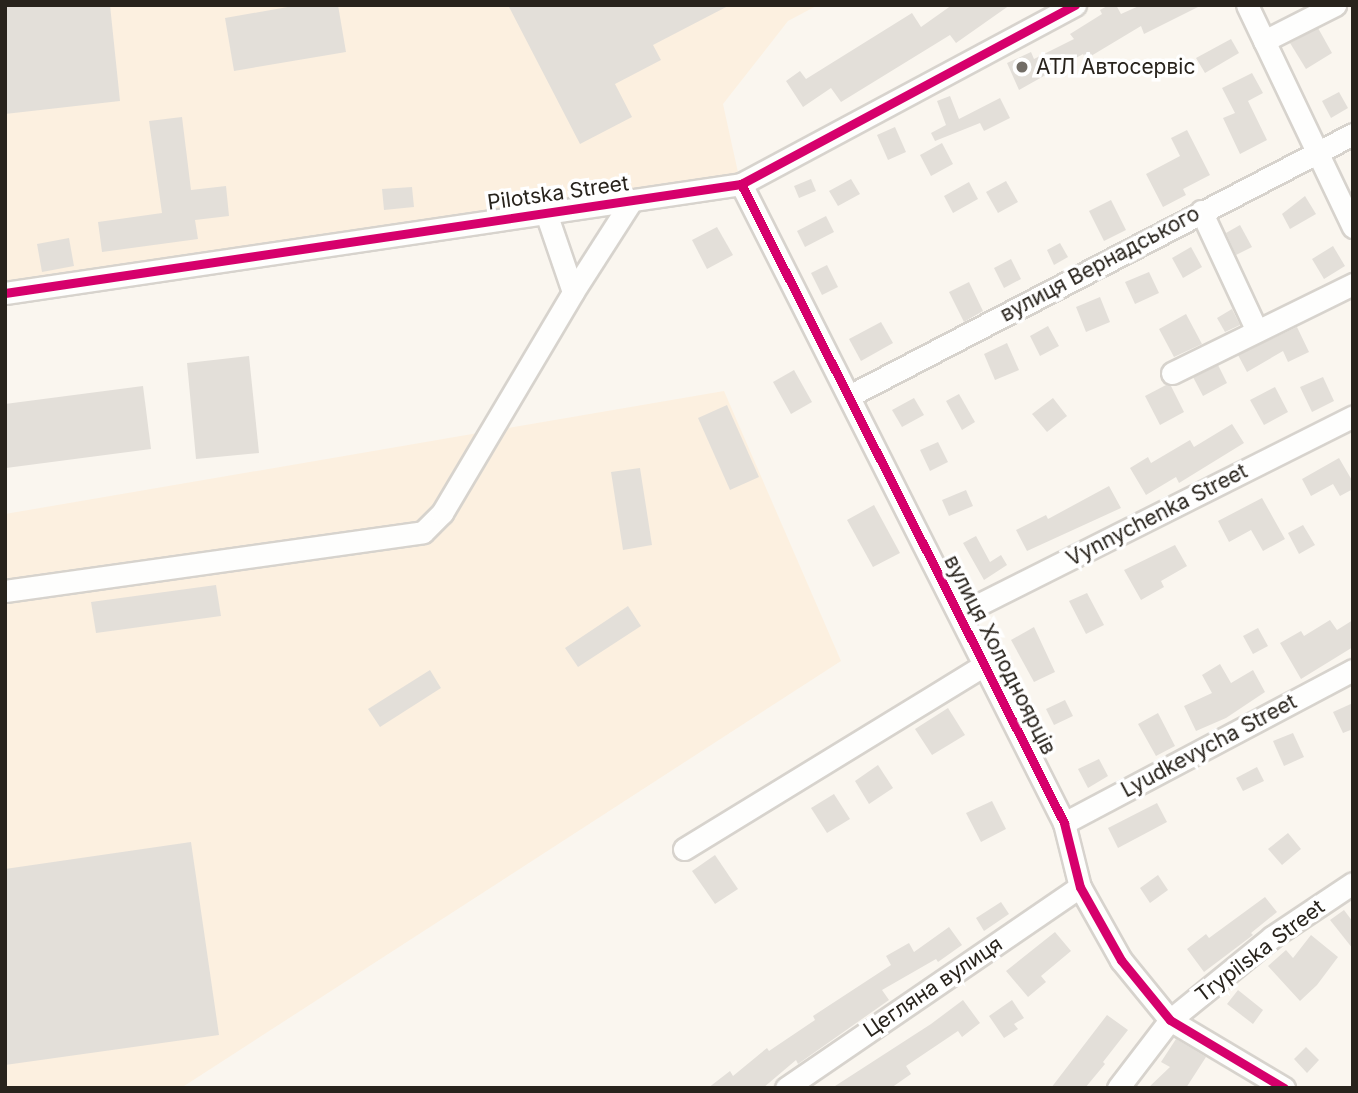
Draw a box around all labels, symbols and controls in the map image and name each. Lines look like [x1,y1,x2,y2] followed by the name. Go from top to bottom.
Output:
[1036,54,1195,80] place label: АТЛ Автосервіс
[1014,59,1030,75] marker: АТЛ Автосервіс
[486,171,630,215] street label: Pilotska Street
[996,201,1204,327] street label: вулиця Вернадського
[1062,458,1252,572] street label: Vynnychenka Street
[939,551,1061,759] street label: вулиця Холодноярців
[1117,689,1301,803] street label: Lyudkevycha Street
[1191,894,1329,1008] street label: Trypilska Street
[859,931,1007,1043] street label: Цегляна вулиця

